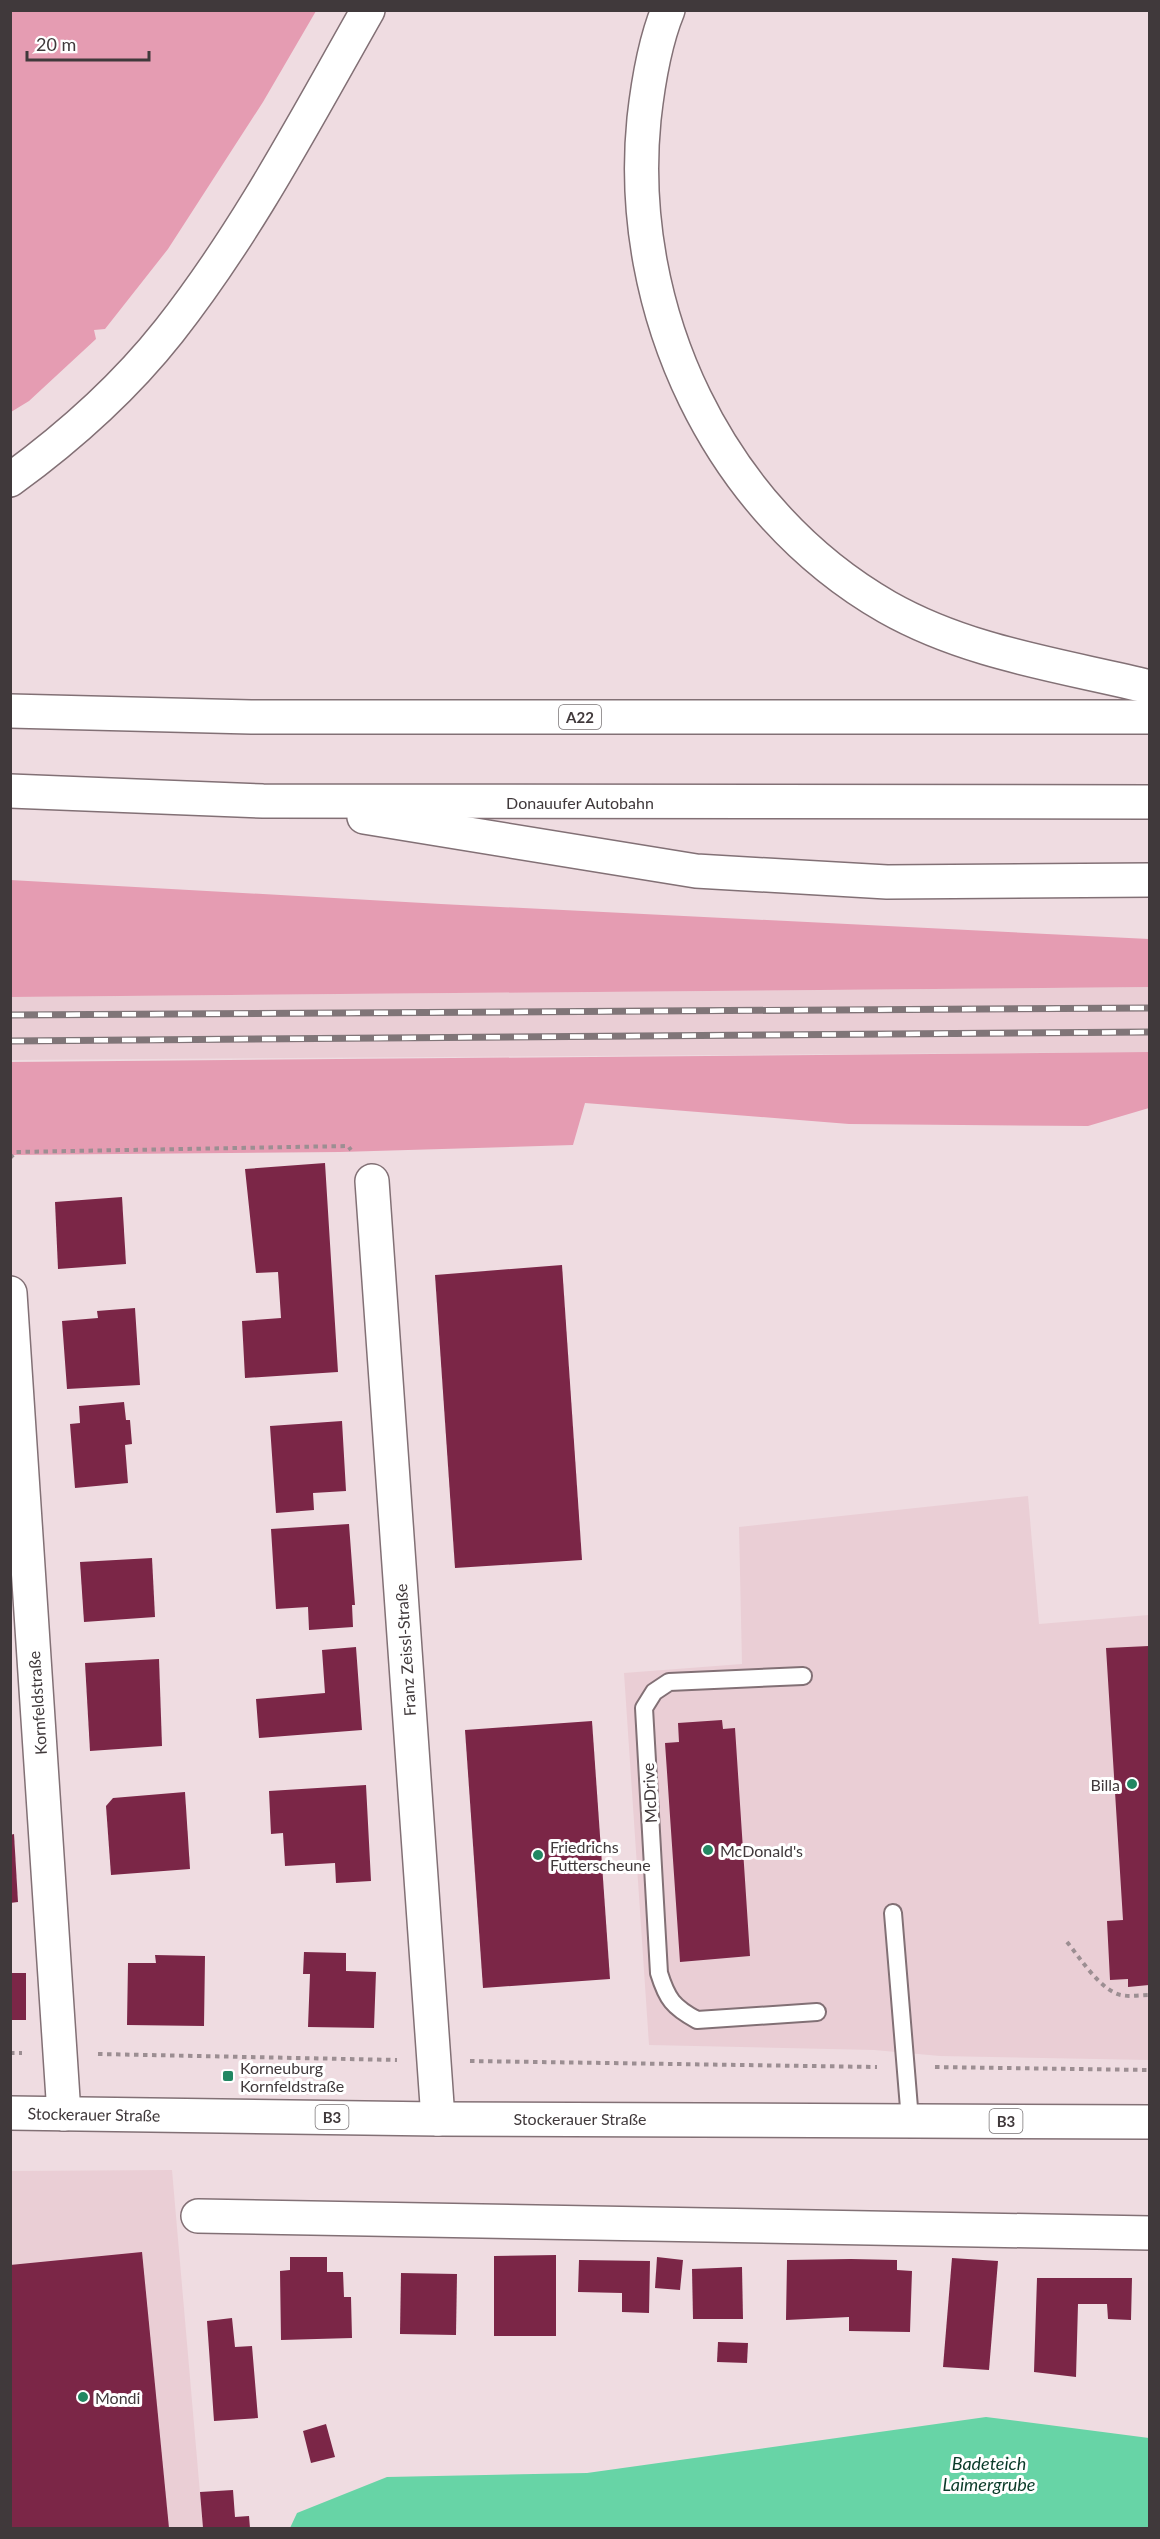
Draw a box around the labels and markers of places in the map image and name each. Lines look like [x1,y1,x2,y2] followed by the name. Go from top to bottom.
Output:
[1090,1775,1120,1794] place label: Billa
[1125,1777,1139,1791] marker: Billa
[550,1837,651,1874] place label: Friedrichs Futterscheune
[720,1841,803,1860] place label: McDonald's
[701,1843,715,1857] marker: McDonald's
[531,1848,545,1862] marker: Friedrichs Futterscheune
[240,2058,344,2095] place label: Korneuburg Kornfeldstraße
[221,2069,235,2083] marker: Korneuburg Kornfeldstraße
[95,2388,140,2407] place label: Mondi
[76,2390,90,2404] marker: Mondi

